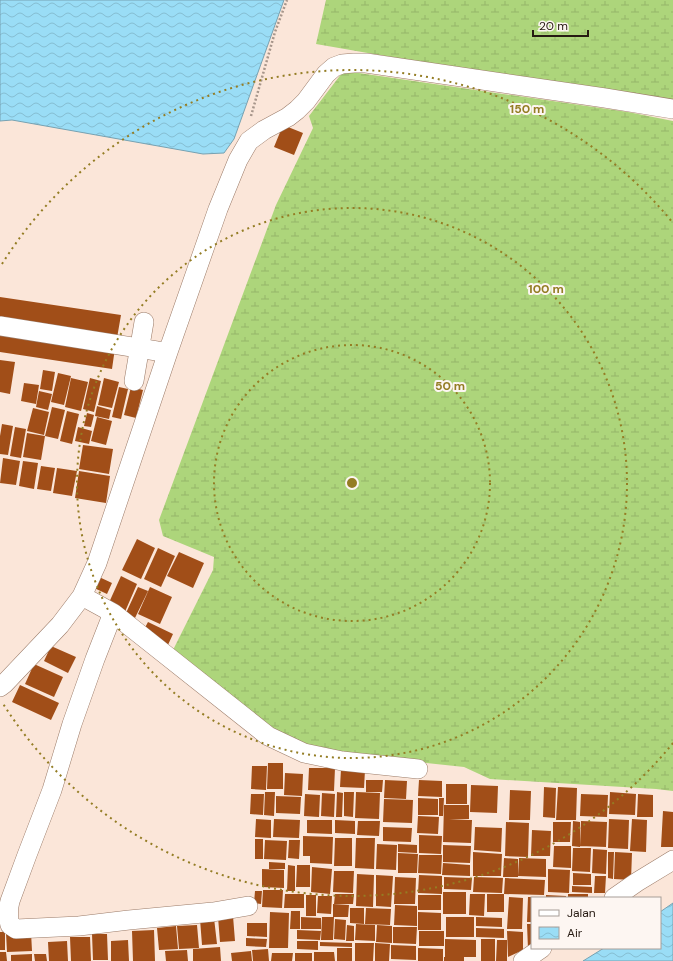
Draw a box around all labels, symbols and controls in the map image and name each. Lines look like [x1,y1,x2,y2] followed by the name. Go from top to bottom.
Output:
[533,12,588,38] scale bar
[539,18,568,34] text: 20 m
[510,101,544,117] text: 150 m
[528,281,564,297] text: 100 m
[435,378,465,394] text: 50 m
[345,476,359,490] centre of rings
[531,897,661,949] legend
[567,905,596,921] text: Jalan
[567,925,583,941] text: Air

